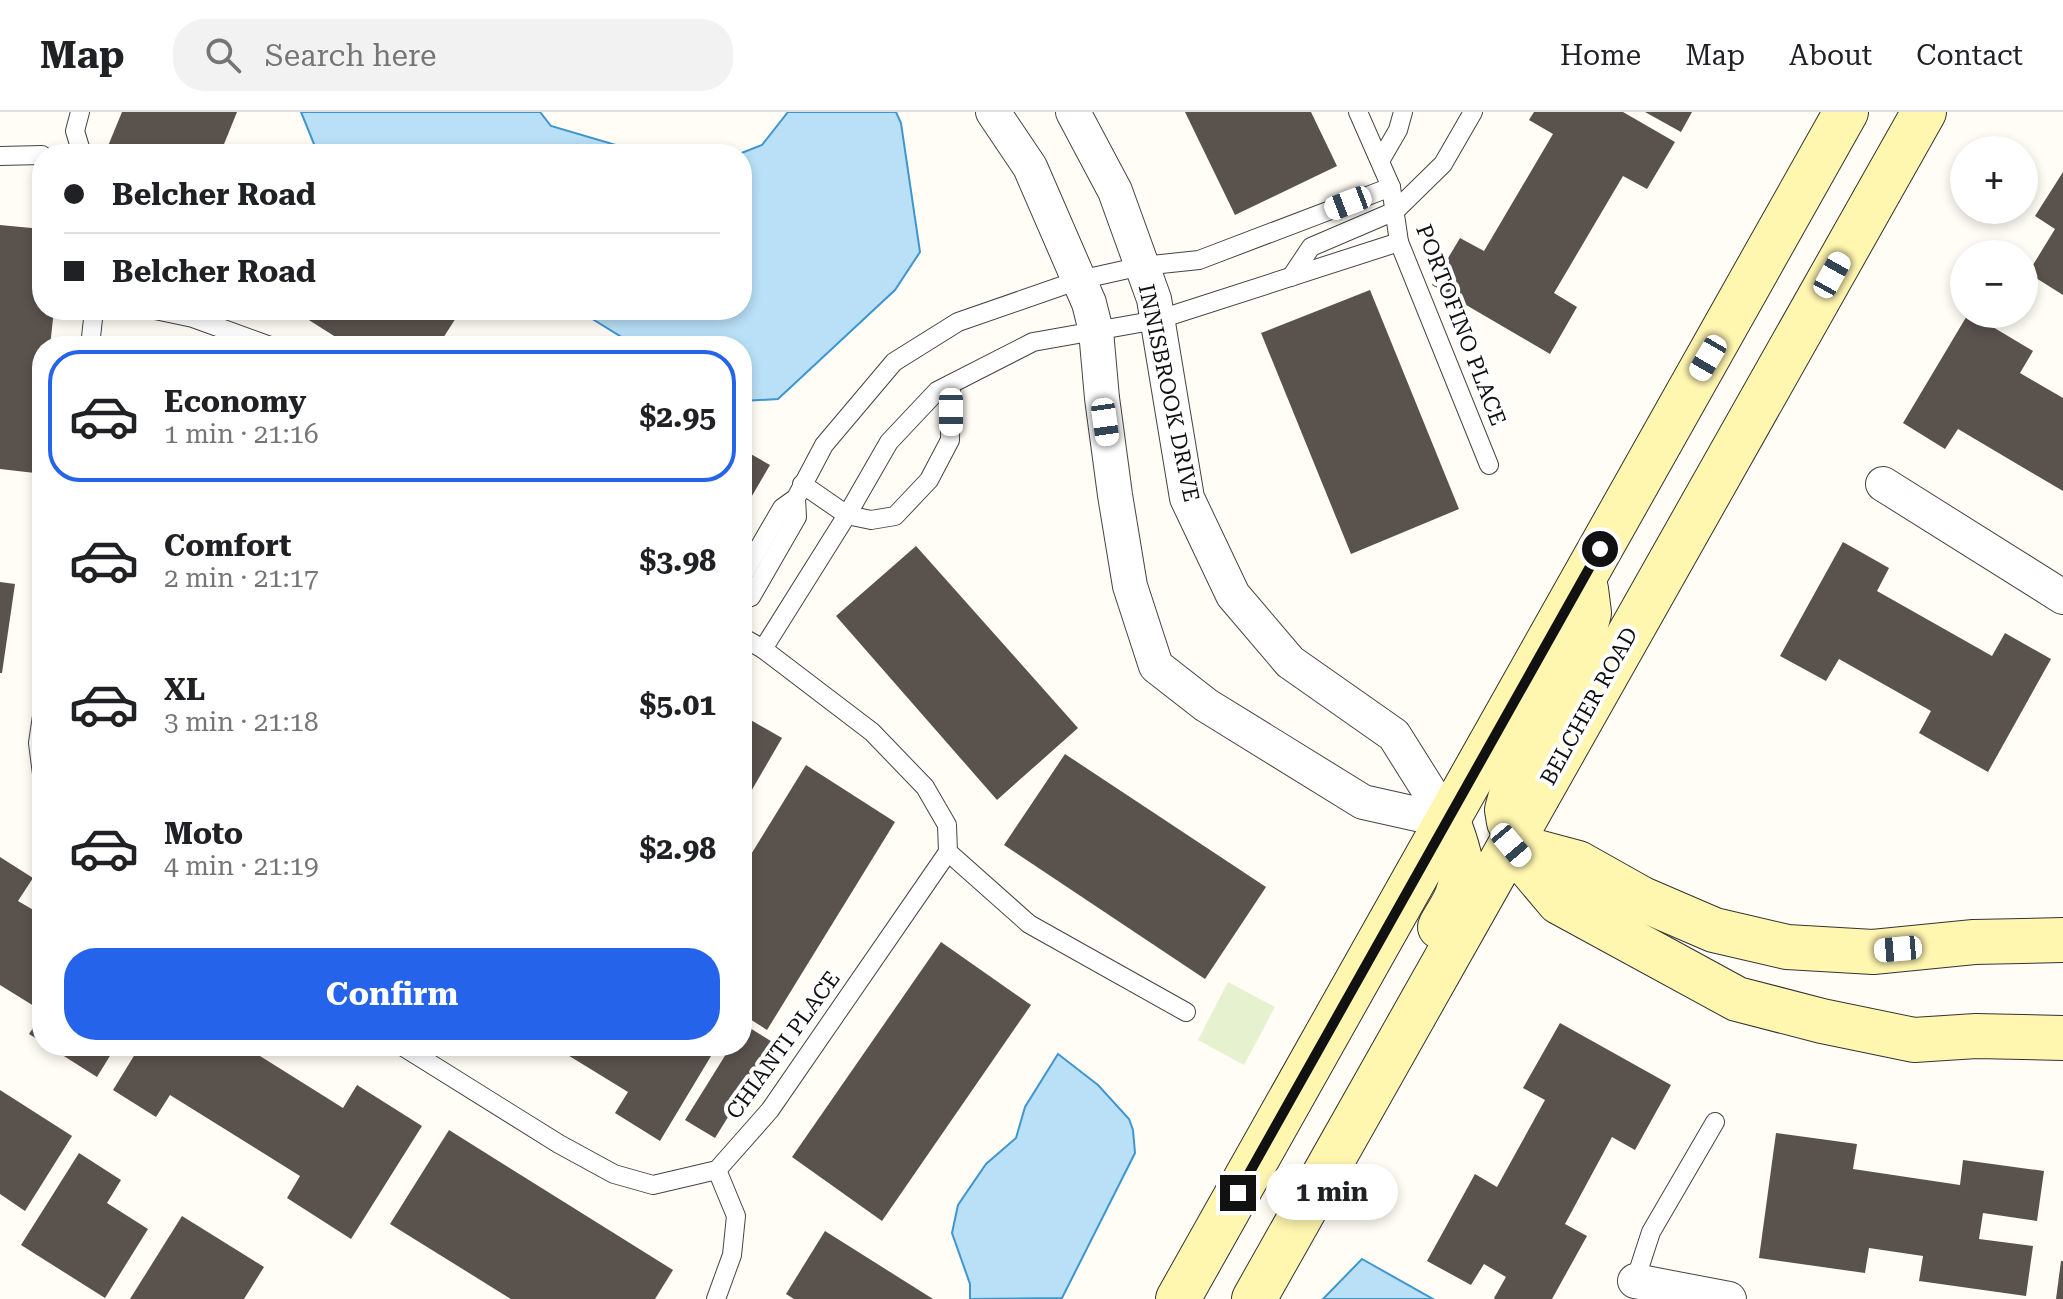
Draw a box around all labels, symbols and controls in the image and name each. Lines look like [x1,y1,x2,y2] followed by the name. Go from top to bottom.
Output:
[173,19,733,91] search box
[40,33,125,77] text: Map
[201,33,245,77] icon: search
[265,38,437,73] text: Search here
[1560,39,1641,72] text: Home
[1685,39,1745,72] text: Map
[1789,39,1872,72] text: About
[1916,39,2023,72] text: Contact
[1950,136,2038,328] map controls
[1950,136,2038,224] button: +
[112,177,316,212] text: Belcher Road
[1321,183,1375,223] car
[1411,221,1511,429] street label: PORTOFINO PLACE
[1950,240,2038,328] button: −
[1810,248,1854,302] car
[112,254,316,289] text: Belcher Road
[1134,282,1204,504] street label: INNISBROOK DRIVE
[1686,331,1730,385] car
[68,380,140,452] icon: car
[164,384,306,419] text: Economy
[939,388,963,436] car
[1090,397,1120,447] car
[639,399,716,434] text: $2.95
[164,419,319,449] text: 1 min · 21:16
[68,524,140,596] icon: car
[164,528,291,563] text: Comfort
[1582,531,1618,567] route start
[639,543,716,578] text: $3.98
[164,563,319,593] text: 2 min · 21:17
[1535,623,1643,789] street label: BELCHER ROAD
[68,668,140,740] icon: car
[164,672,205,707] text: XL
[639,687,716,722] text: $5.01
[164,707,319,737] text: 3 min · 21:18
[68,812,140,884] icon: car
[164,816,243,851] text: Moto
[1486,819,1536,871] car
[639,831,716,866] text: $2.98
[164,851,319,881] text: 4 min · 21:19
[1873,935,1923,963] car
[64,948,720,1040] button: Confirm
[721,966,845,1124] street label: CHIANTI PLACE
[1266,1165,1398,1221] callout: 1 min
[1220,1175,1256,1211] route end
[1296,1177,1368,1207] text: 1 min

